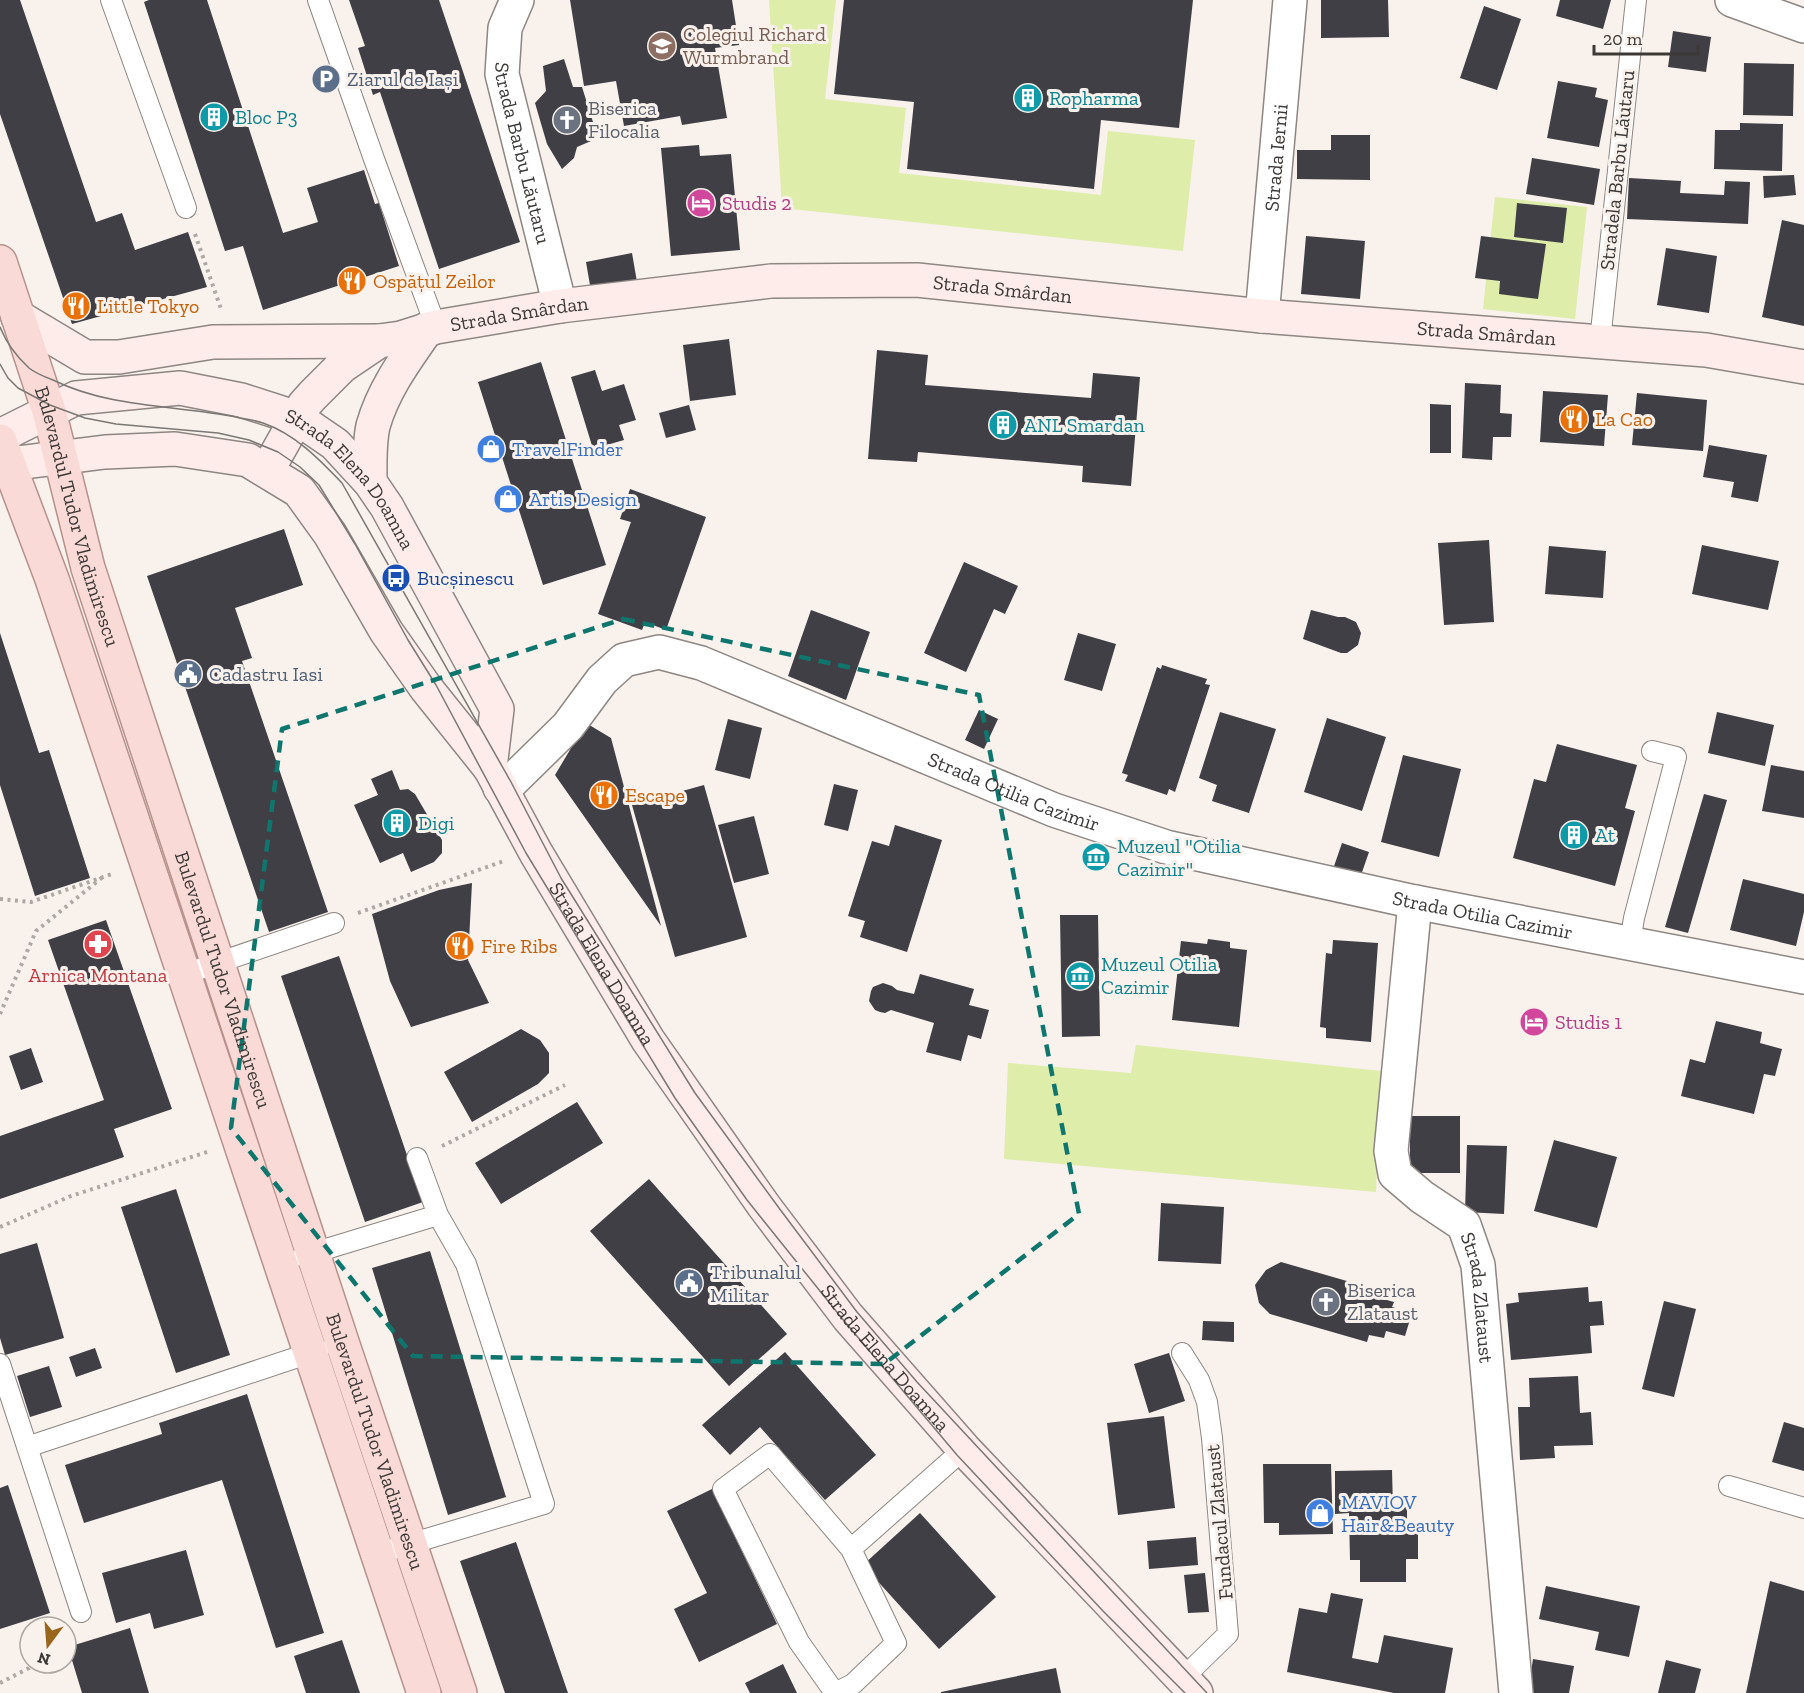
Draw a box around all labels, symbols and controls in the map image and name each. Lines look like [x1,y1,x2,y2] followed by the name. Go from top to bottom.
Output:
[1594,18,1698,56] scale bar
[683,22,826,69] place label: Colegiul Richard Wurmbrand
[1603,28,1643,50] text: 20 m
[646,30,678,62] school or university icon: Colegiul Richard Wurmbrand
[490,61,556,246] street label: Strada Barbu Lăutaru
[310,63,342,95] parking icon: Ziarul de Iași
[347,67,459,91] place label: Ziarul de Iași
[1595,69,1639,271] street label: Stradela Barbu Lăutaru
[1012,82,1044,114] building icon: Ropharma
[1049,86,1139,110] place label: Ropharma
[588,96,660,143] place label: Biserica Filocalia
[198,101,230,133] building icon: Bloc P3
[1259,102,1293,212] street label: Strada Iernii
[551,104,583,136] church icon: Biserica Filocalia
[235,105,298,129] place label: Bloc P3
[685,187,717,219] hotel icon: Studis 2
[722,191,791,215] place label: Studis 2
[336,265,368,297] restaurant icon: Ospățul Zeilor
[373,269,496,293] place label: Ospățul Zeilor
[932,270,1074,308] street label: Strada Smârdan
[60,290,92,322] restaurant icon: Little Tokyo
[448,291,590,336] street label: Strada Smârdan
[97,294,199,318] place label: Little Tokyo
[1416,316,1558,351] street label: Strada Smârdan
[30,383,125,650] street label: Bulevardul Tudor Vladimirescu
[282,403,420,554] street label: Strada Elena Doamna
[1558,403,1590,435] restaurant icon: La Cao
[1595,407,1653,431] place label: La Cao
[987,409,1019,441] building icon: ANL Smardan
[1024,413,1145,437] place label: ANL Smardan
[475,433,507,465] shop icon: TravelFinder
[512,437,623,461] place label: TravelFinder
[492,483,524,515] shop icon: Artis Design
[529,487,637,511] place label: Artis Design
[380,562,412,594] bus stop icon: Bucșinescu
[417,566,514,590] place label: Bucșinescu
[172,658,204,690] public building icon: Cadastru Iasi
[209,662,323,686] place label: Cadastru Iasi
[924,747,1103,836] street label: Strada Otilia Cazimir
[588,779,620,811] restaurant icon: Escape
[625,783,685,807] place label: Escape
[381,807,413,839] building icon: Digi
[418,811,455,835] place label: Digi
[1558,819,1590,851] building icon: At
[1595,823,1616,847] place label: At
[1117,834,1241,881] place label: Muzeul "Otilia Cazimir"
[1080,841,1112,873] museum icon: Muzeul "Otilia Cazimir"
[170,848,276,1111] street label: Bulevardul Tudor Vladimirescu
[544,878,661,1050] street label: Strada Elena Doamna
[1390,885,1575,944] street label: Strada Otilia Cazimir
[82,928,114,960] pharmacy icon: Arnica Montana
[444,930,476,962] restaurant icon: Fire Ribs
[481,934,557,958] place label: Fire Ribs
[1101,952,1218,999] place label: Muzeul Otilia Cazimir
[1064,960,1096,992] museum icon: Muzeul Otilia Cazimir
[29,963,168,987] place label: Arnica Montana
[1518,1006,1550,1038] hotel icon: Studis 1
[1555,1010,1622,1034] place label: Studis 1
[1455,1229,1499,1365] street label: Strada Zlataust
[710,1260,801,1307] place label: Tribunalul Militar
[673,1267,705,1299] public building icon: Tribunalul Militar
[1347,1278,1419,1325] place label: Biserica Zlataust
[816,1280,955,1437] street label: Strada Elena Doamna
[1310,1286,1342,1318] church icon: Biserica Zlataust
[321,1310,430,1573] street label: Bulevardul Tudor Vladimirescu
[1200,1443,1238,1601] street label: Fundacul Zlataust
[1341,1490,1455,1537] place label: MAVIOV Hair&Beauty
[1304,1497,1336,1529] shop icon: MAVIOV Hair&Beauty
[18,1615,78,1675] north arrow
[36,1648,52,1670] text: N

